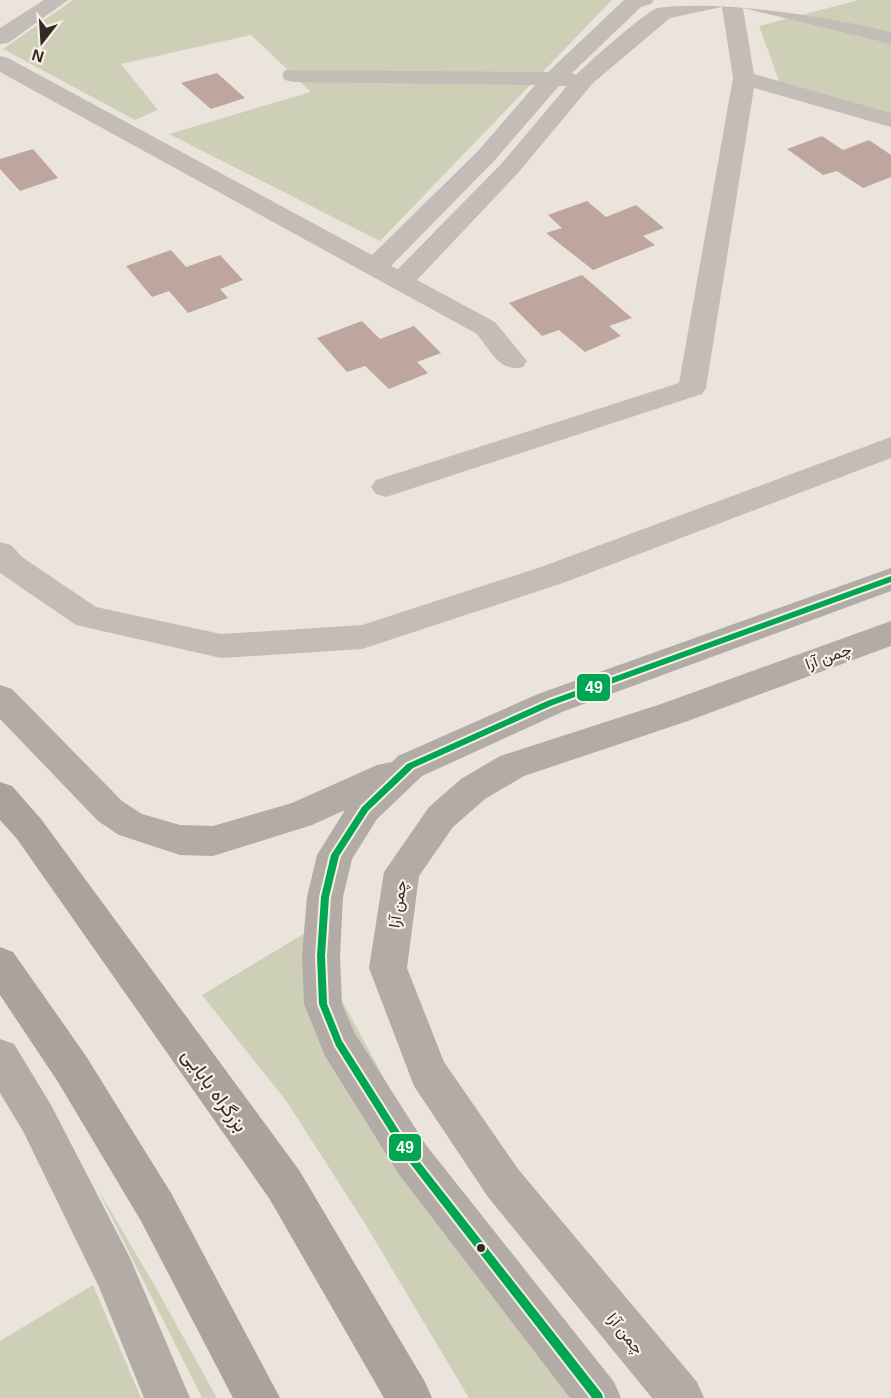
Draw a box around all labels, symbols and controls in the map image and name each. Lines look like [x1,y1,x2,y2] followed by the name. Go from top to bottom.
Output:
[12,12,72,72] north arrow
[30,46,46,66] text: N
[803,640,855,675] street label: چمن آرا
[576,673,611,702] line badge: 49
[585,679,603,696] text: 49
[385,879,413,929] street label: چمن آرا
[176,1044,252,1137] street label: بزرگراه بابایی
[388,1133,422,1162] line badge: 49
[396,1139,414,1156] text: 49
[475,1242,487,1254] unlabelled marker
[602,1309,647,1359] street label: چمن آرا

